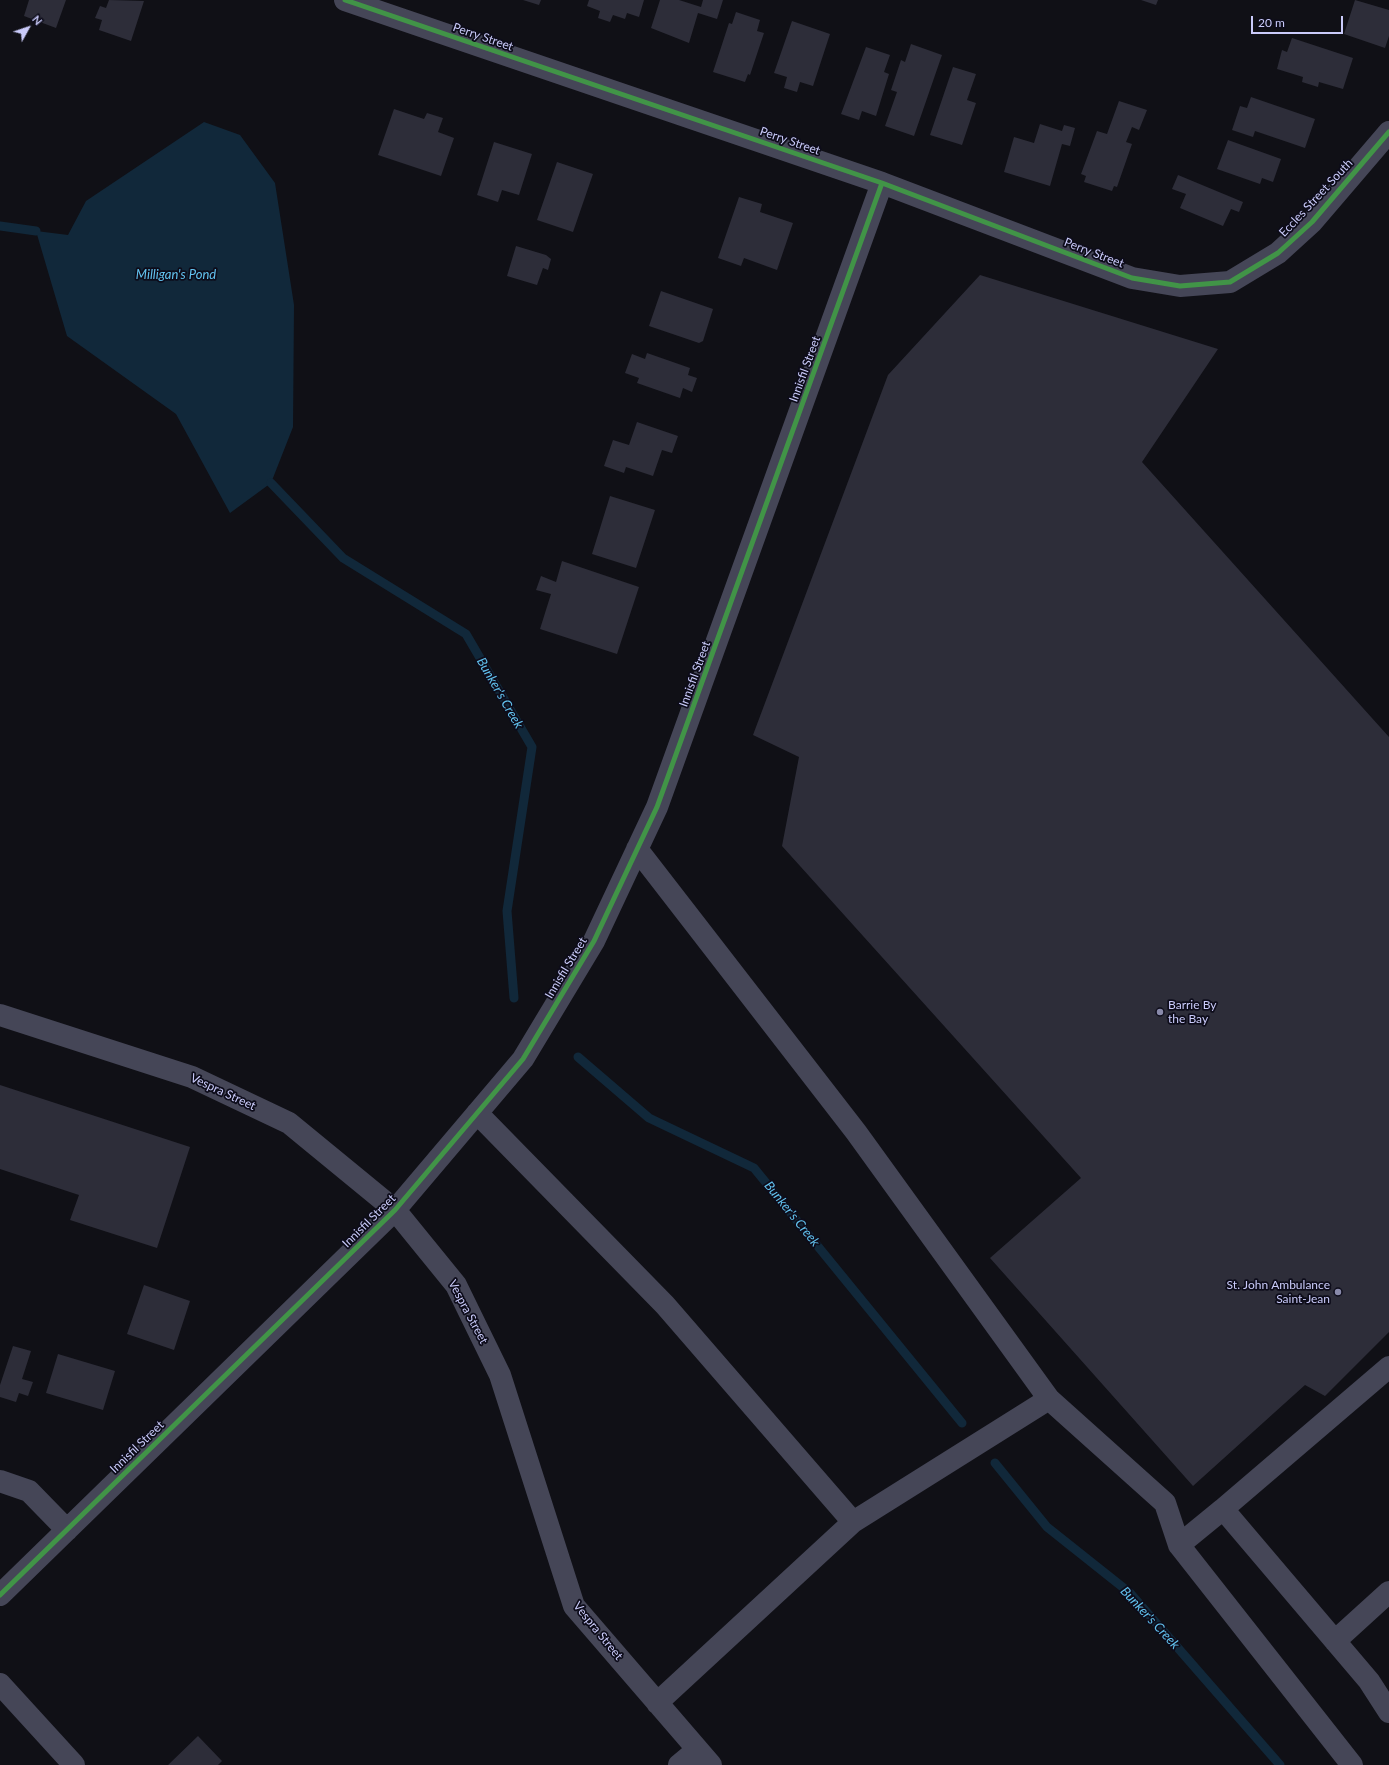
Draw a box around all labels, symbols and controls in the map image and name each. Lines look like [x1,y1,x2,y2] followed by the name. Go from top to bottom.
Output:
[8,8,48,48] north arrow
[1253,8,1345,34] scale bar
[30,13,45,27] text: N
[1258,15,1285,30] text: 20 m
[451,20,515,54] street label: Perry Street
[758,124,822,158] street label: Perry Street
[1276,156,1356,240] street label: Eccles Street South
[1062,235,1126,271] street label: Perry Street
[136,267,216,283] water label: Milligan's Pond
[786,334,824,404] street label: Innisfil Street
[676,639,714,709] street label: Innisfil Street
[473,655,527,731] water label: Bunker's Creek
[542,935,590,1001] street label: Innisfil Street
[1168,998,1216,1026] place label: Barrie By the Bay
[1155,1007,1165,1017] marker: Barrie By the Bay
[188,1071,258,1113] street label: Vespra Street
[761,1178,823,1250] water label: Bunker's Creek
[339,1191,399,1251] street label: Innisfil Street
[445,1278,491,1346] street label: Vespra Street
[1227,1278,1330,1306] place label: St. John Ambulance Saint-Jean
[1333,1287,1343,1297] marker: St. John Ambulance Saint-Jean
[107,1418,167,1476] street label: Innisfil Street
[1117,1584,1183,1652] water label: Bunker's Creek
[570,1599,626,1663] street label: Vespra Street

